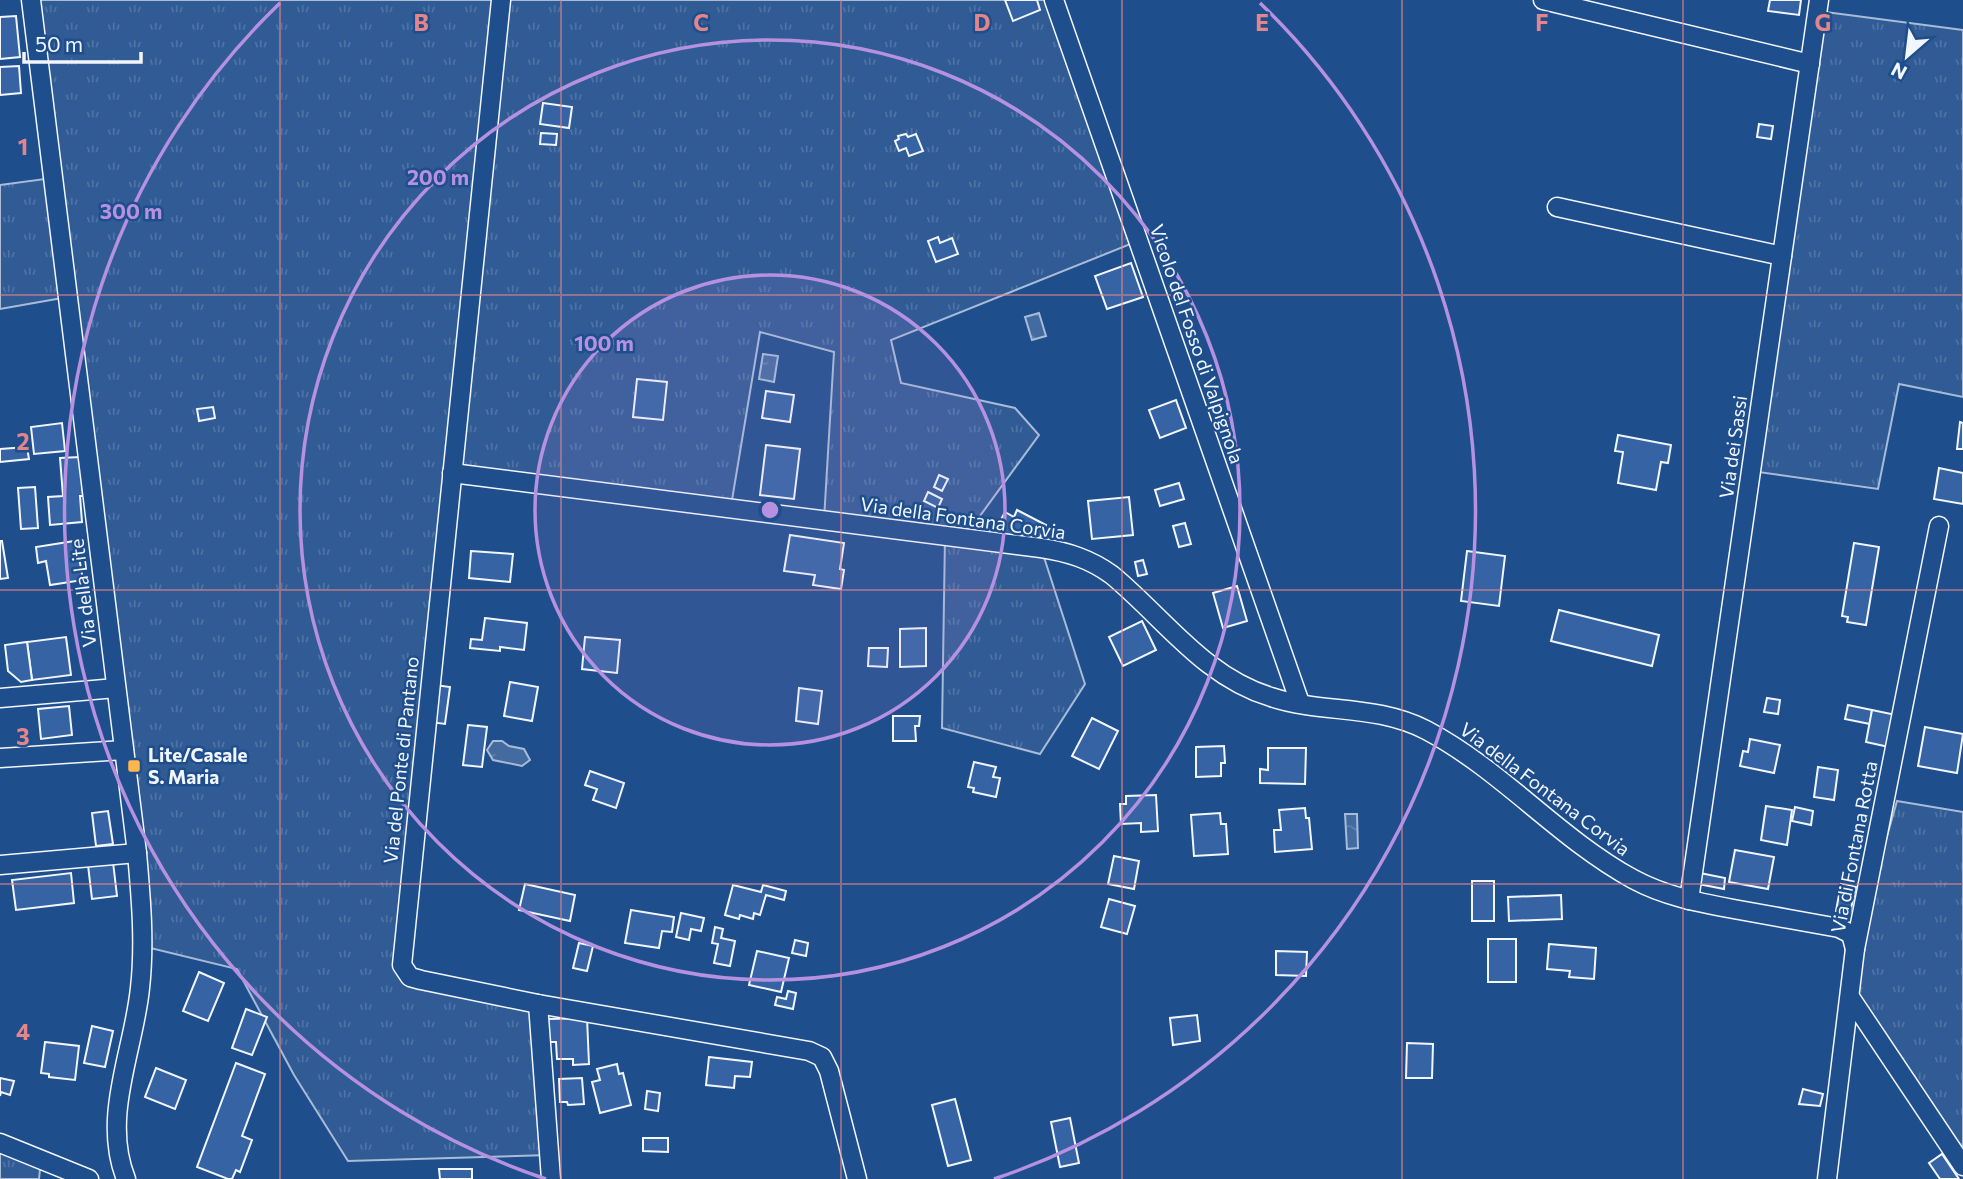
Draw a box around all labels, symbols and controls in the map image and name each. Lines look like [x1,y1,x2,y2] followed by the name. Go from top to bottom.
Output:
[413,8,429,36] text: B
[693,8,709,36] text: C
[974,8,991,36] text: D
[1255,8,1269,36] text: E
[1535,8,1549,36] text: F
[1815,8,1831,36] text: G
[24,21,142,65] scale bar
[1872,21,1942,91] north arrow
[35,31,83,56] text: 50 m
[1887,58,1910,85] text: N
[18,132,28,160] text: 1
[407,164,469,189] text: 200 m
[100,198,162,223] text: 300 m
[1146,221,1249,467] street label: Vicolo del Fosso di Valpignola
[574,330,634,355] text: 100 m
[1714,394,1751,500] street label: Via dei Sassi
[16,427,30,455] text: 2
[859,492,1067,543] street label: Via della Fontana Corvia
[758,498,782,522] centre of rings
[64,537,101,649] street label: Via della Lite
[378,655,423,865] street label: Via del Ponte di Pantano
[1456,717,1635,860] street label: Via della Fontana Corvia
[16,722,30,750] text: 3
[148,743,248,788] place label: Lite/Casale S. Maria
[126,758,142,774] marker: Lite/Casale S. Maria
[1826,759,1881,935] street label: Via di Fontana Rotta
[16,1017,30,1045] text: 4

